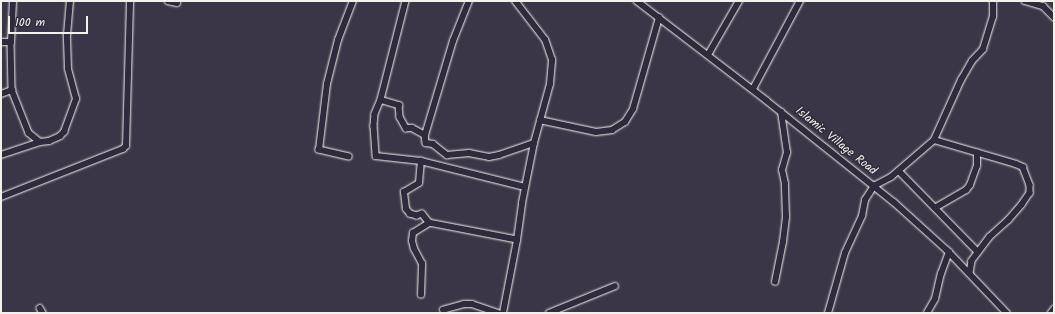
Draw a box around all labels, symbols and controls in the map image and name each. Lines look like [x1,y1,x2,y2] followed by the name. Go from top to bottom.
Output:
[10,8,90,34] scale bar
[15,13,45,32] text: 100 m
[792,104,880,178] street label: Islamic Village Road

